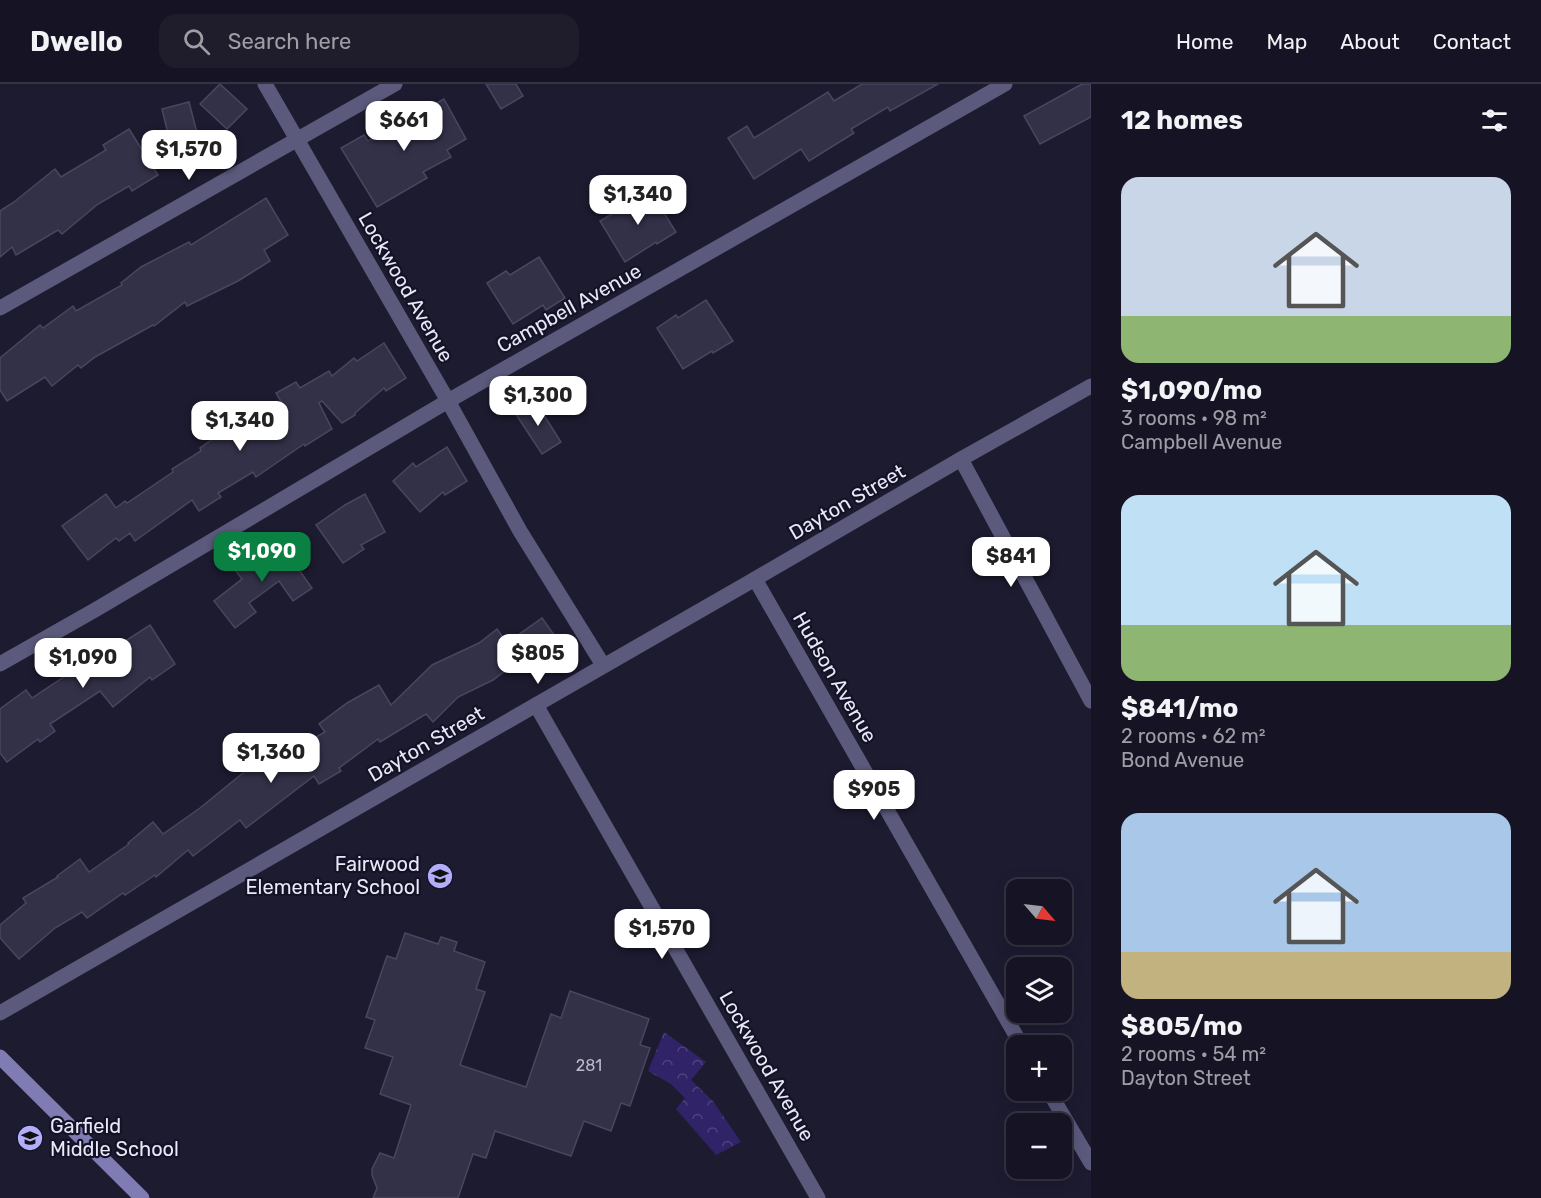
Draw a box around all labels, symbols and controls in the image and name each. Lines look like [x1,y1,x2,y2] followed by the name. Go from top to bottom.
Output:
[159,14,579,68] search box
[30,25,123,58] text: Dwello
[180,25,213,58] icon: search
[228,28,351,55] text: Search here
[1176,29,1233,54] text: Home
[1266,29,1307,54] text: Map
[1340,29,1400,54] text: About
[1433,29,1511,54] text: Contact
[368,101,440,152] pin: $661
[1478,104,1511,137] icon: filters
[1121,105,1243,136] text: 12 homes
[380,108,428,132] text: $661
[140,130,238,181] pin: $1,570
[156,137,222,161] text: $1,570
[589,175,687,226] pin: $1,340
[603,182,673,206] text: $1,340
[353,208,459,366] street label: Lockwood Avenue
[1262,216,1370,324] icon: home
[493,258,645,358] street label: Campbell Avenue
[1121,375,1262,406] text: $1,090/mo
[489,376,587,427] pin: $1,300
[503,383,573,407] text: $1,300
[191,401,289,452] pin: $1,340
[1121,406,1267,430] text: 3 rooms · 98 m²
[205,408,275,432] text: $1,340
[1121,430,1282,454] text: Campbell Avenue
[785,459,909,545] street label: Dayton Street
[213,532,311,583] pin: $1,090
[1262,534,1370,642] icon: home
[975,537,1047,588] pin: $841
[228,539,296,563] text: $1,090
[986,544,1036,568] text: $841
[788,608,882,746] street label: Hudson Avenue
[502,634,574,685] pin: $805
[34,638,132,689] pin: $1,090
[511,641,565,665] text: $805
[49,645,117,669] text: $1,090
[1121,693,1239,724] text: $841/mo
[364,701,488,787] street label: Dayton Street
[1121,724,1266,748] text: 2 rooms · 62 m²
[222,733,320,784] pin: $1,360
[237,740,305,764] text: $1,360
[1121,748,1244,772] text: Bond Avenue
[838,770,910,821] pin: $905
[848,777,900,801] text: $905
[246,852,420,899] place label: Fairwood Elementary School
[1262,852,1370,960] icon: home
[425,861,455,891] school or university icon: Fairwood Elementary School
[1006,879,1072,945] north arrow
[1006,879,1072,1179] map controls
[613,909,711,960] pin: $1,570
[629,916,695,940] text: $1,570
[1006,957,1072,1023] button: layers
[714,987,820,1145] street label: Lockwood Avenue
[1121,1011,1243,1042] text: $805/mo
[1006,1035,1072,1101] button: +
[1121,1042,1266,1066] text: 2 rooms · 54 m²
[576,1056,602,1075] house number: 281
[1121,1066,1251,1090] text: Dayton Street
[1006,1113,1072,1179] button: −
[50,1114,179,1161] place label: Garfield Middle School
[15,1123,45,1153] school or university icon: Garfield Middle School

